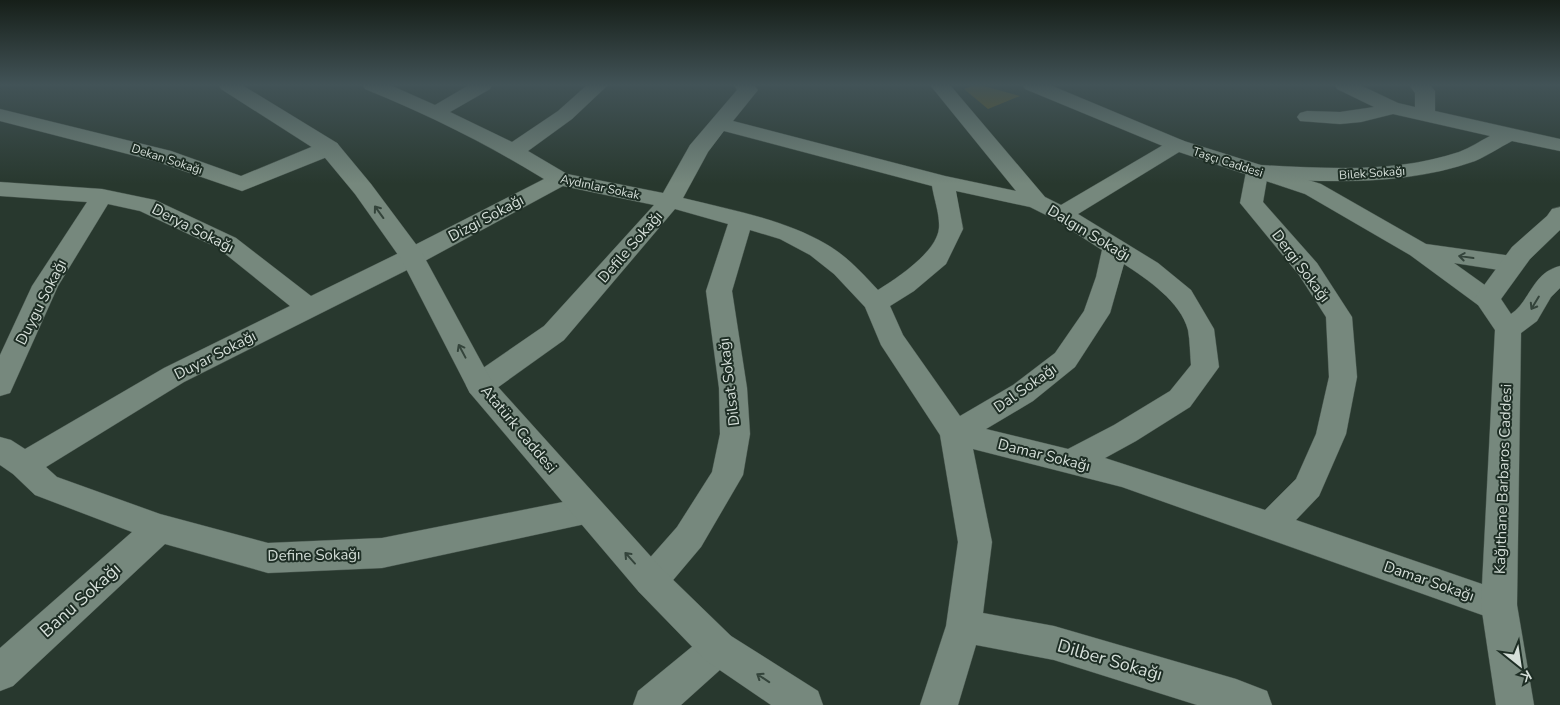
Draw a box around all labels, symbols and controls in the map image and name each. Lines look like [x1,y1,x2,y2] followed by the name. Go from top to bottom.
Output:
[129,140,205,178] street label: Dekan Sokağı
[1191,143,1265,181] street label: Taşçı Caddesi
[1339,163,1405,183] street label: Bilek Sokağı
[559,171,642,203] street label: Aydınlar Sokak
[445,190,527,246] street label: Dizgi Sokağı
[149,199,237,257] street label: Derya Sokağı
[1044,200,1134,266] street label: Dalgın Sokağı
[374,205,384,219] one-way arrow
[593,207,667,287] street label: Defile Sokağı
[1267,226,1335,306] street label: Dergi Sokağı
[1458,252,1474,262] one-way arrow
[11,256,71,348] street label: Duygu Sokağı
[1529,295,1539,309] one-way arrow
[171,326,259,384] street label: Duyar Sokağı
[714,337,744,427] street label: Dilsat Sokağı
[457,344,466,359] one-way arrow
[990,359,1060,417] street label: Dal Sokağı
[477,381,561,477] street label: Atatürk Caddesi
[1490,383,1516,575] street label: Kağıthane Barbaros Caddesi
[996,434,1092,476] street label: Damar Sokağı
[267,544,361,566] street label: Define Sokağı
[624,552,636,565] one-way arrow
[1381,556,1477,606] street label: Damar Sokağı
[34,557,126,643] street label: Banu Sokağı
[1055,634,1165,686] street label: Dilber Sokağı
[1495,640,1545,690] north arrow
[1517,665,1535,687] text: K
[757,673,771,683] one-way arrow

